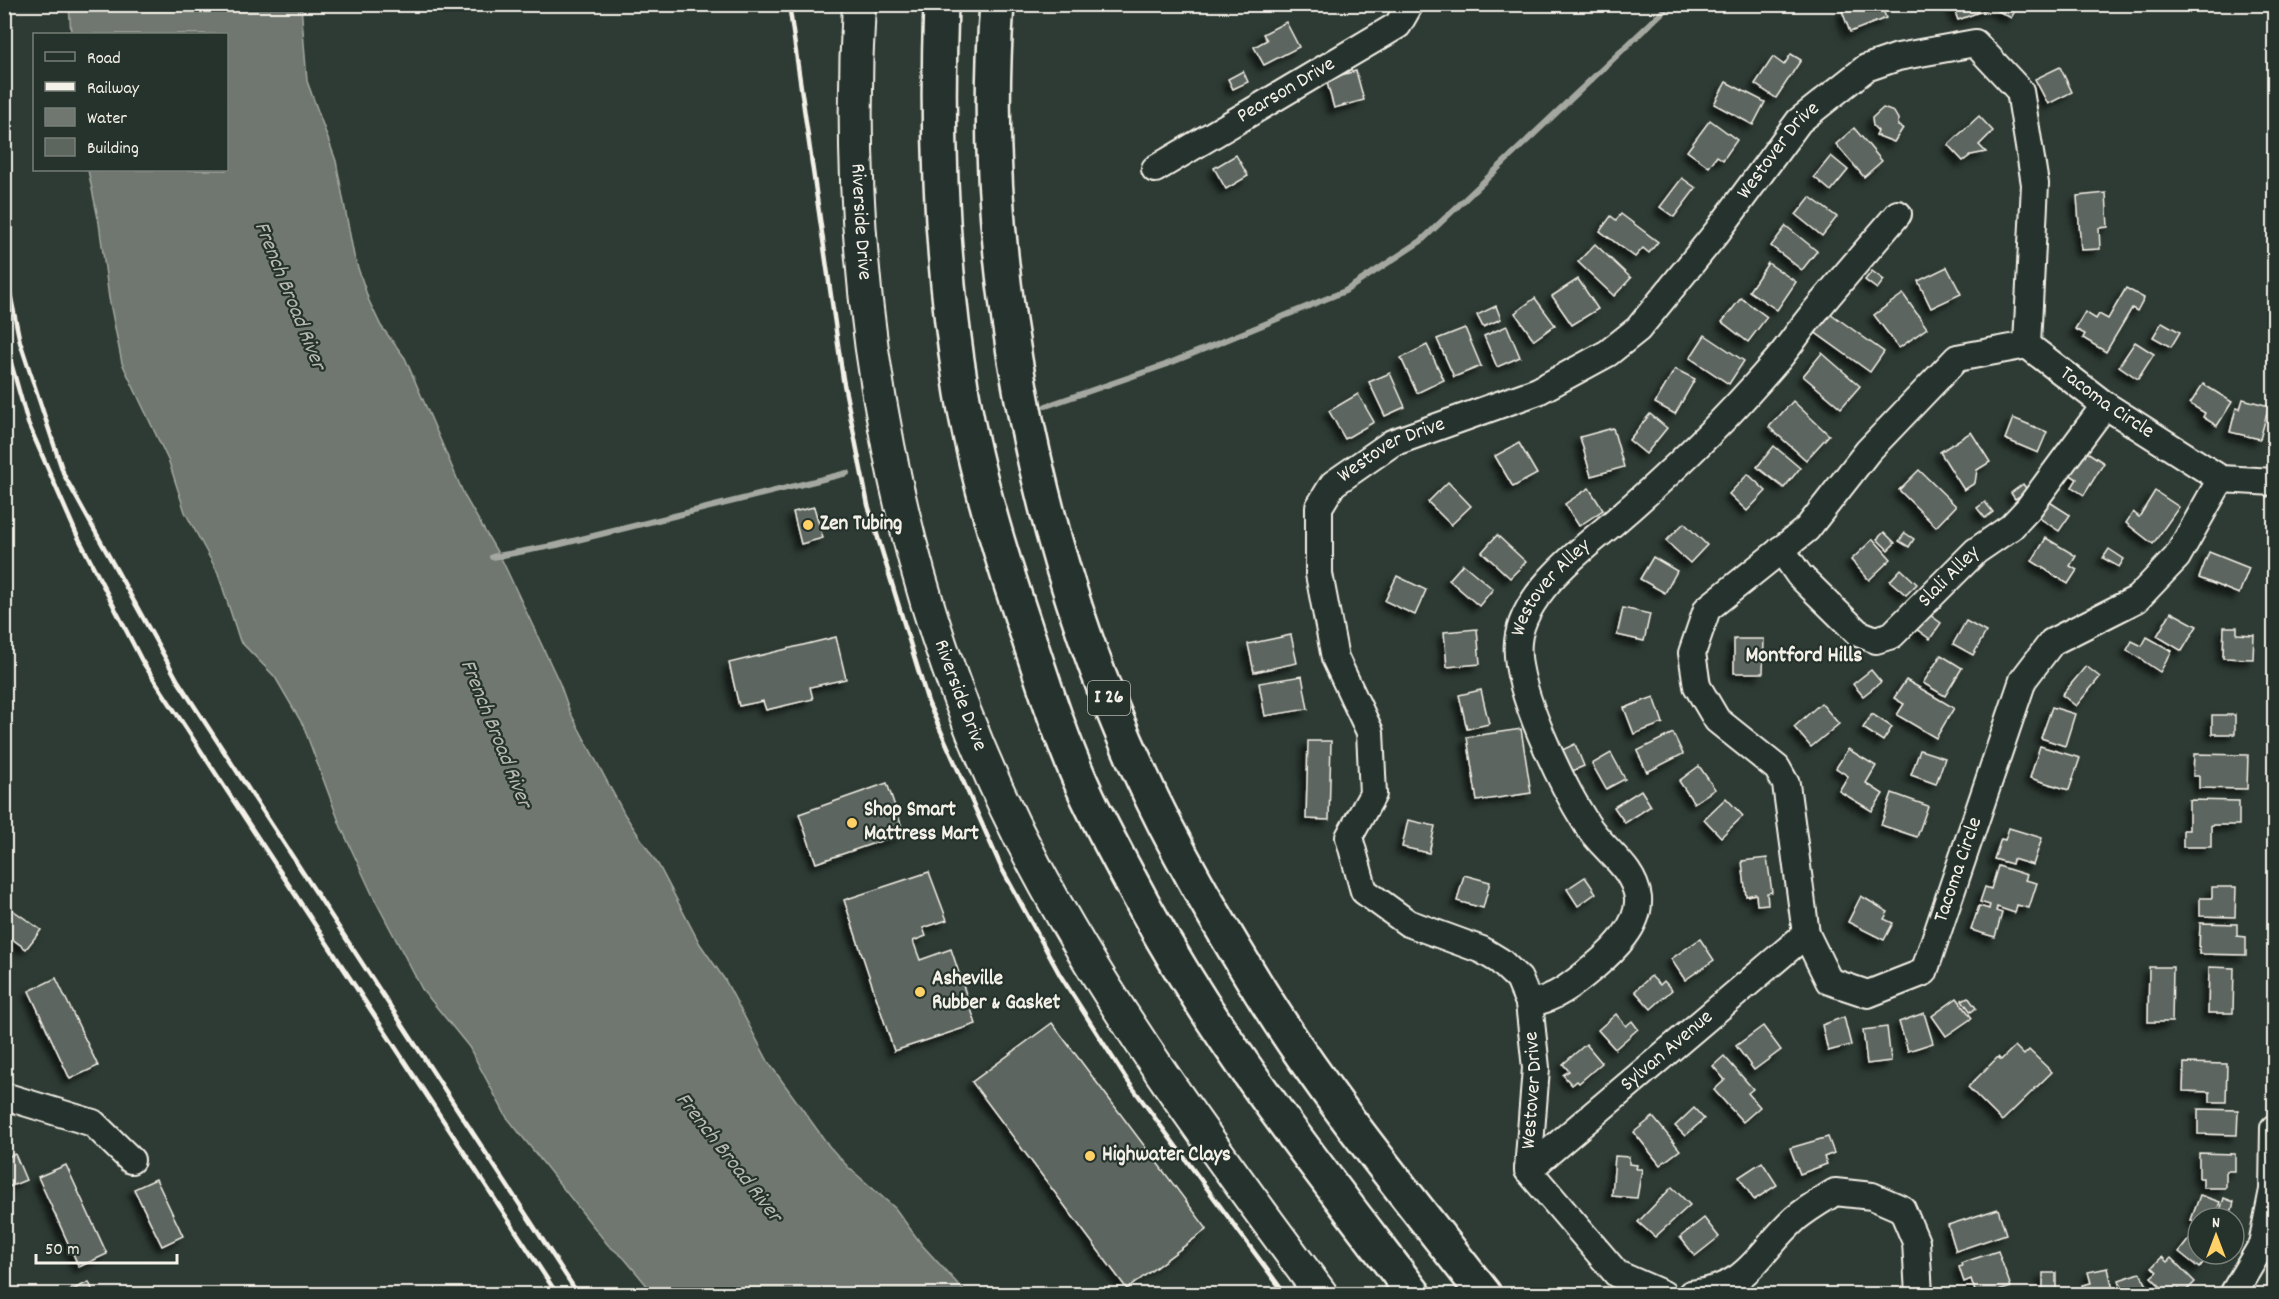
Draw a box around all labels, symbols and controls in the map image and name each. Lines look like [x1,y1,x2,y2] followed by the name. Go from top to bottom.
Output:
[33,33,228,171] legend
[87,47,121,72] text: Road
[1232,50,1341,132] street label: Pearson Drive
[87,77,140,102] text: Railway
[1730,95,1827,206] street label: Westover Drive
[87,107,127,132] text: Water
[87,137,139,162] text: Building
[842,163,879,282] street label: Riverside Drive
[245,217,334,377] water label: French Broad River
[2052,360,2160,447] street label: Tacoma Circle
[1332,410,1449,491] street label: Westover Drive
[820,510,902,540] place label: Zen Tubing
[801,518,815,532] marker: Zen Tubing
[1504,532,1598,640] street label: Westover Alley
[1912,539,1988,615] street label: Slali Alley
[925,636,994,756] street label: Riverside Drive
[1745,641,1863,672] district label: Montford Hills
[451,655,540,815] water label: French Broad River
[1088,681,1130,715] road number: I 26
[864,796,979,850] place label: Shop Smart Mattress Mart
[1927,813,1991,927] street label: Tacoma Circle
[845,816,859,830] marker: Shop Smart Mattress Mart
[932,965,1060,1019] place label: Asheville Rubber & Gasket
[913,985,927,999] marker: Asheville Rubber & Gasket
[1615,1003,1720,1100] street label: Sylvan Avenue
[1515,1030,1551,1150] street label: Westover Drive
[667,1086,790,1232] water label: French Broad River
[1102,1141,1231,1171] place label: Highwater Clays
[1083,1149,1097,1163] marker: Highwater Clays
[2186,1206,2246,1266] north arrow
[2212,1212,2220,1235] text: N
[36,1227,177,1265] scale bar
[45,1238,80,1263] text: 50 m

